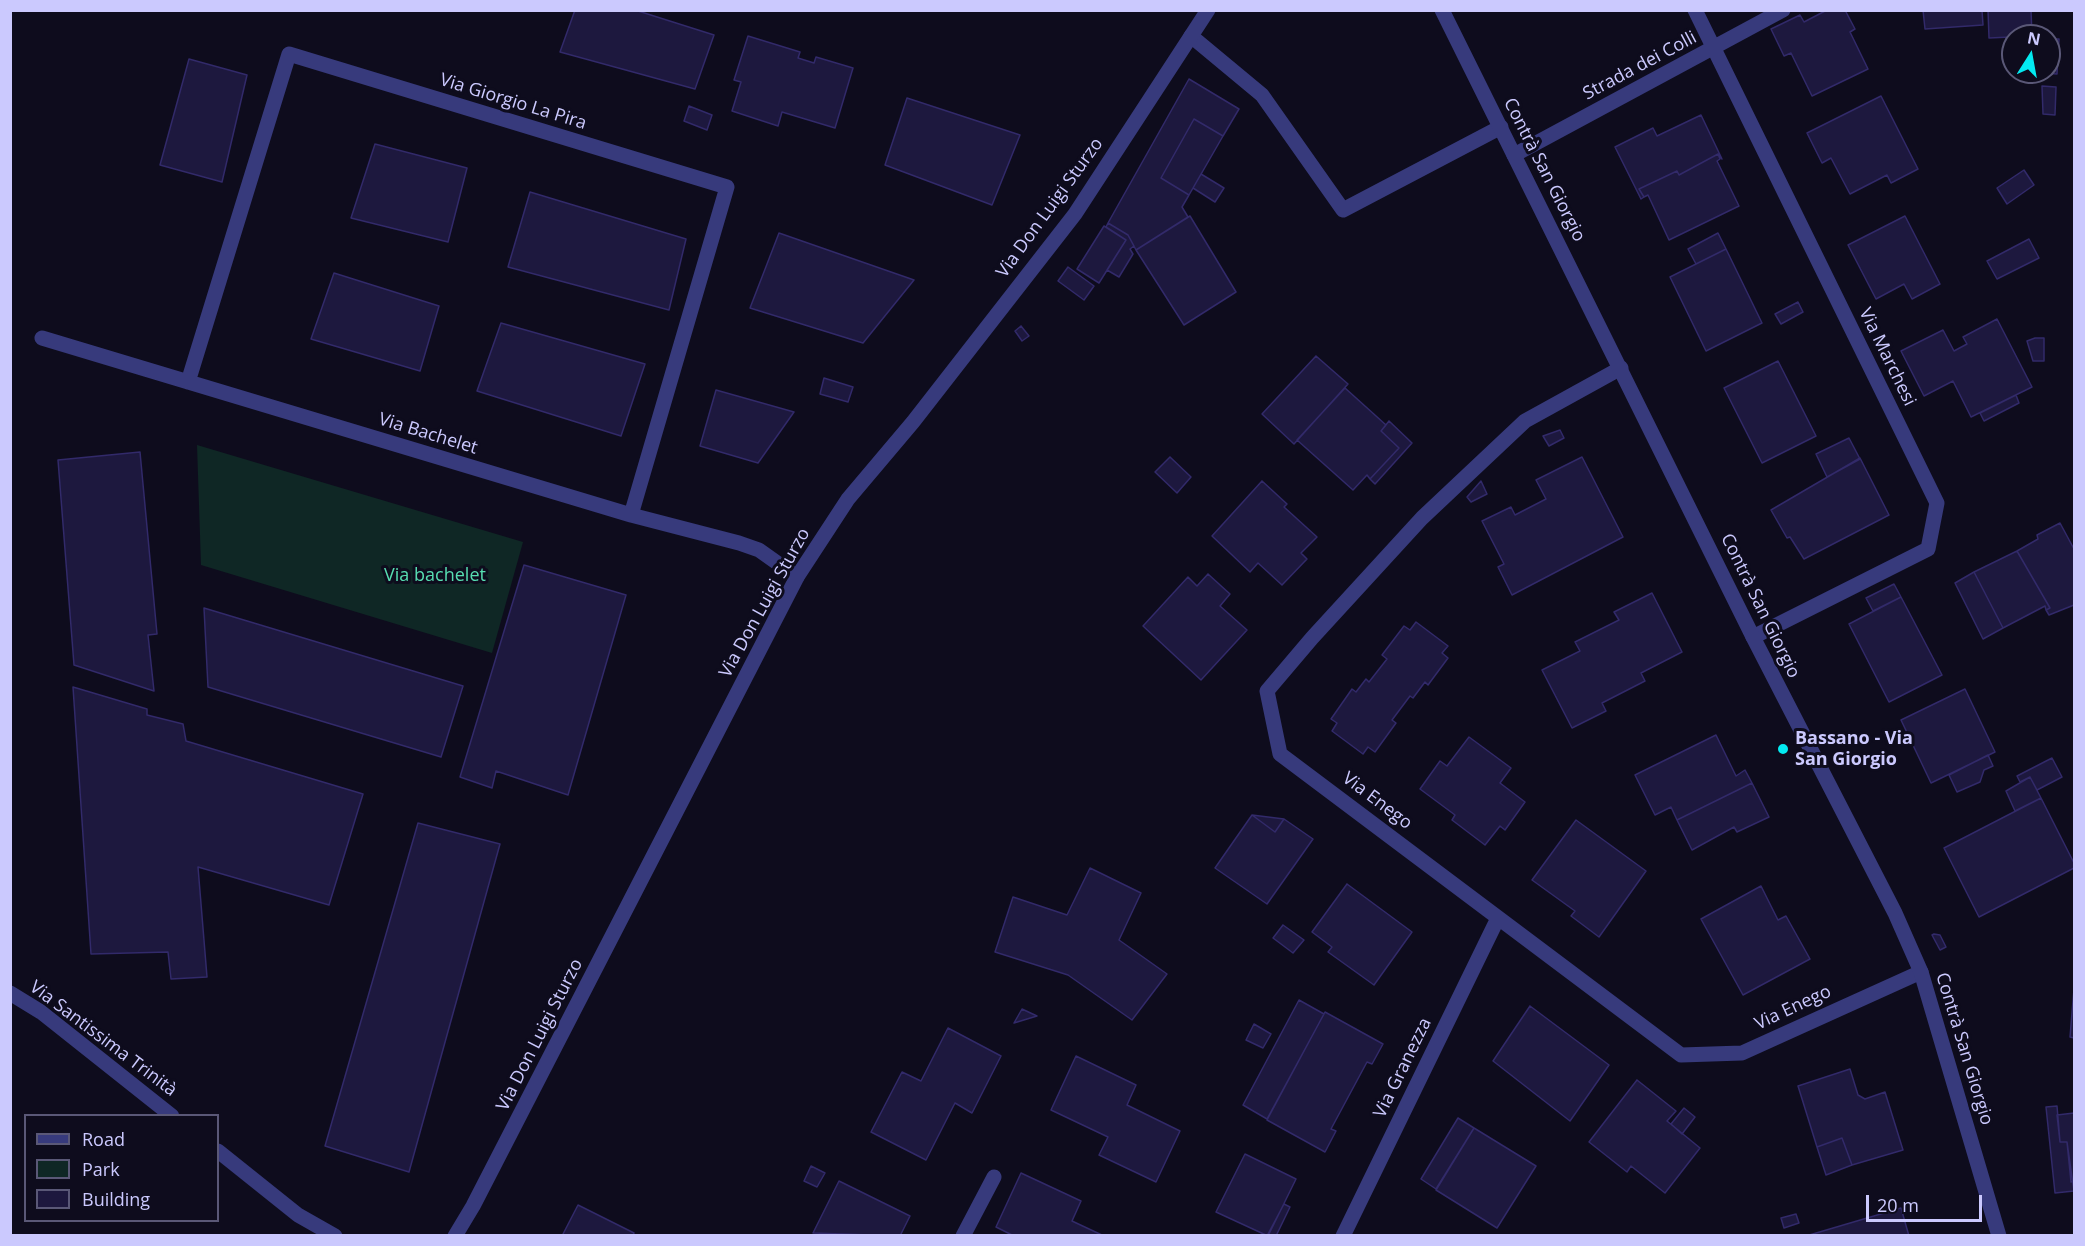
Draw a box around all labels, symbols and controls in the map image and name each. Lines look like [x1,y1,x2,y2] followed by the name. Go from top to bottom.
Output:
[2001,24,2061,84] north arrow
[2026,26,2043,50] text: N
[1580,27,1700,105] street label: Strada dei Colli
[437,69,589,135] street label: Via Giorgio La Pira
[1498,95,1590,245] street label: Contrà San Giorgio
[992,134,1108,282] street label: Via Don Luigi Sturzo
[1854,304,1920,410] street label: Via Marchesi
[376,409,480,459] street label: Via Bachelet
[715,525,815,681] street label: Via Don Luigi Sturzo
[1716,530,1804,682] street label: Contrà San Giorgio
[384,565,486,587] park label: Via bachelet
[1795,728,1913,771] place label: Bassano - Via San Giorgio
[1776,742,1790,756] marker: Bassano - Via San Giorgio
[1338,768,1416,834] street label: Via Enego
[492,955,588,1115] street label: Via Don Luigi Sturzo
[1931,970,1997,1128] street label: Contrà San Giorgio
[25,977,181,1101] street label: Via Santissima Trinità
[1751,981,1835,1035] street label: Via Enego
[1370,1015,1436,1121] street label: Via Granezza
[24,1114,219,1222] legend
[82,1127,125,1151] text: Road
[82,1157,120,1181] text: Park
[1869,1183,1984,1221] scale bar
[82,1187,150,1211] text: Building
[1877,1193,1919,1217] text: 20 m

